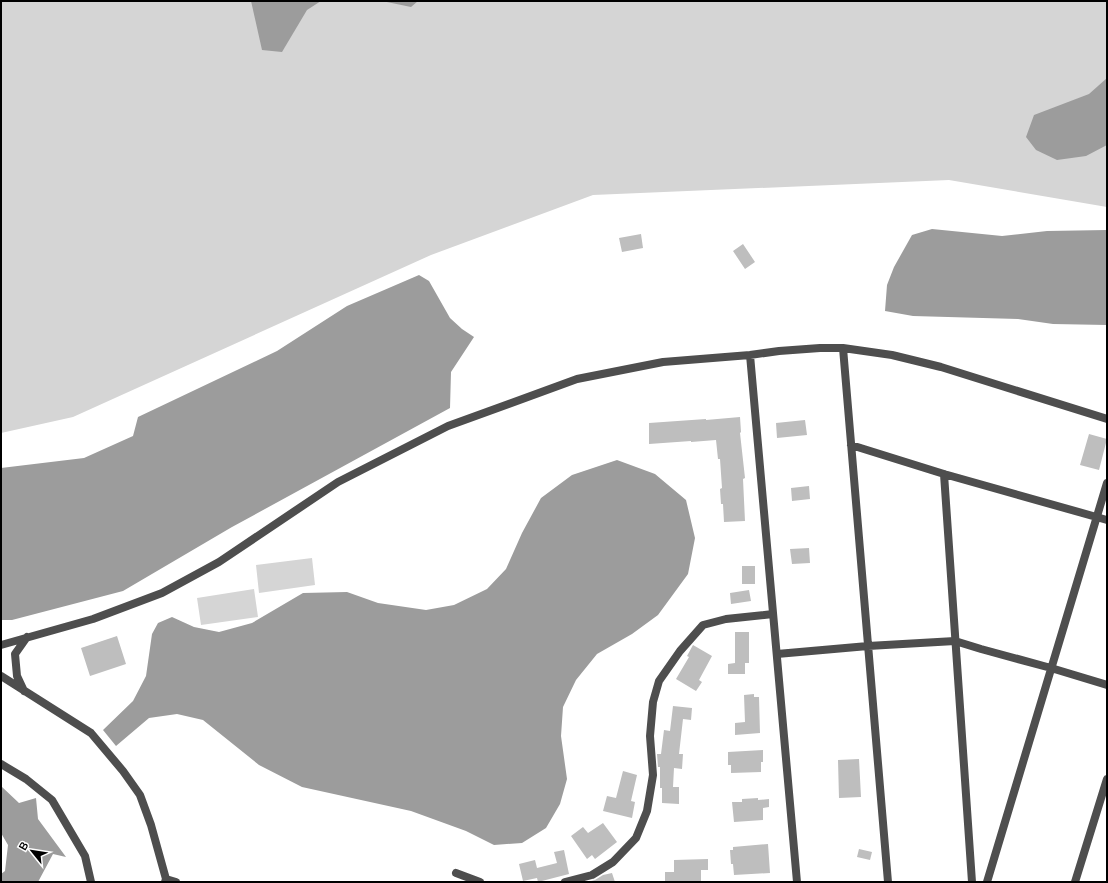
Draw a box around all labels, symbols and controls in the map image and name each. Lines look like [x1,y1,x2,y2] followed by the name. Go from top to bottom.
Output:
[12,831,52,871] north arrow
[15,839,32,853] text: B

